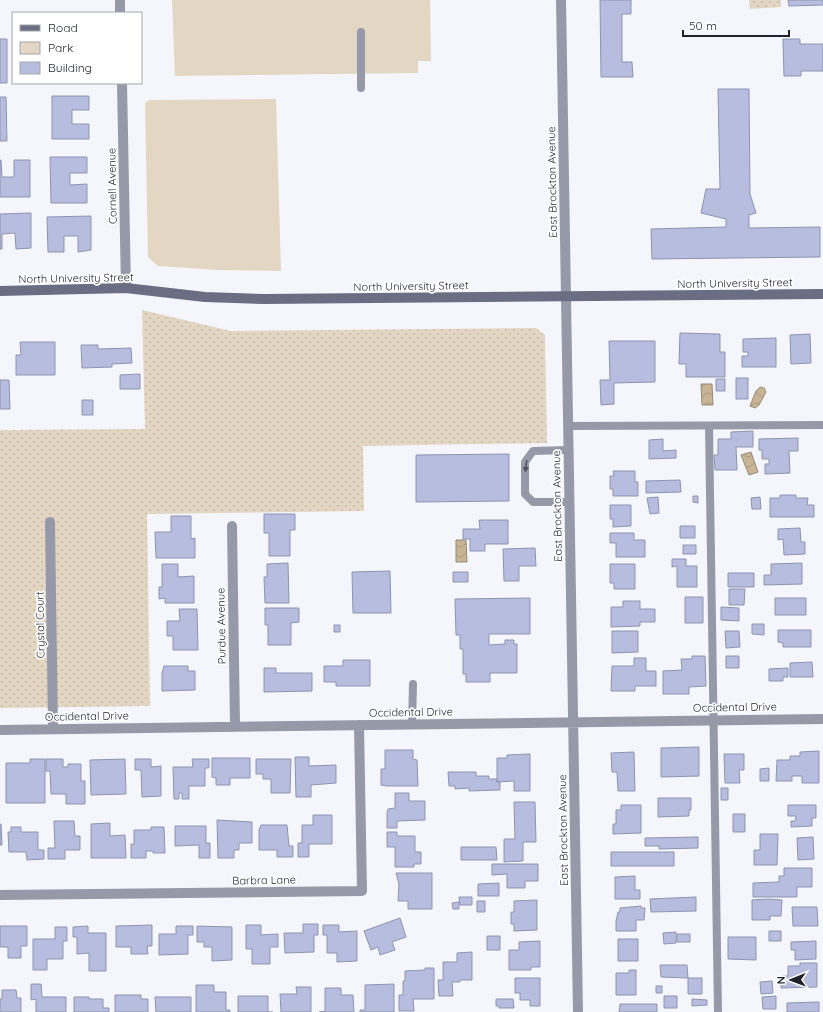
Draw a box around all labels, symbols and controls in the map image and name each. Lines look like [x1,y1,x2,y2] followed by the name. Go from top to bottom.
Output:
[12,12,142,84] legend
[683,12,789,38] scale bar
[689,18,717,33] text: 50 m
[48,20,78,35] text: Road
[48,40,73,55] text: Park
[48,60,92,75] text: Building
[544,126,560,238] street label: East Brockton Avenue
[104,148,120,224] street label: Cornell Avenue
[18,270,134,286] street label: North University Street
[677,275,793,291] street label: North University Street
[353,278,469,294] street label: North University Street
[549,450,565,562] street label: East Brockton Avenue
[523,460,529,472] one-way arrow
[213,588,229,664] street label: Purdue Avenue
[32,591,48,658] street label: Crystal Court
[693,699,777,715] street label: Occidental Drive
[369,704,453,720] street label: Occidental Drive
[45,708,129,724] street label: Occidental Drive
[555,774,571,886] street label: East Brockton Avenue
[232,872,296,888] street label: Barbra Lane
[771,960,811,1000] north arrow
[774,976,788,984] text: N

